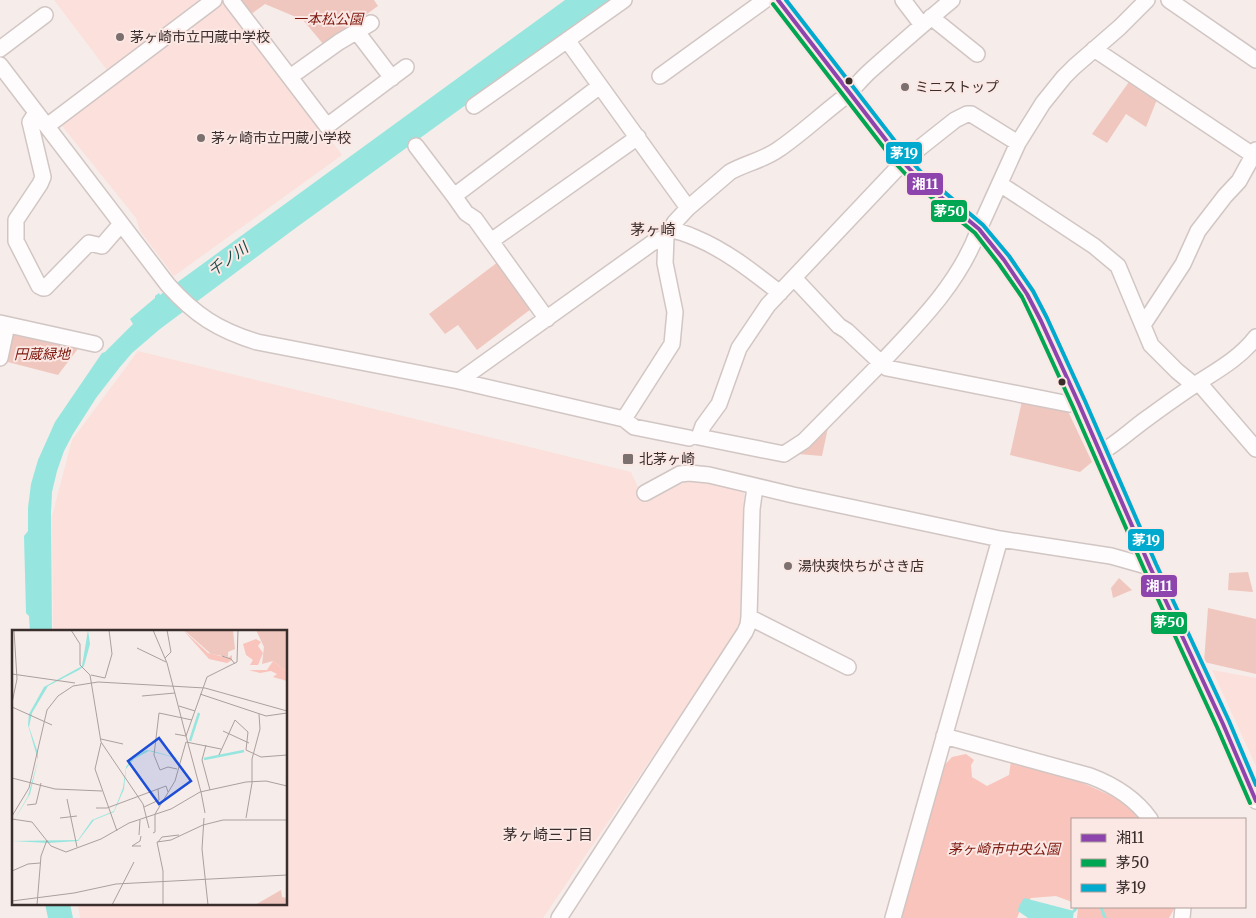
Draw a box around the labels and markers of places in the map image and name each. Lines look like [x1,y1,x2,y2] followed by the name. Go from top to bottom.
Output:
[130,28,270,46] place label: 茅ヶ崎市立円蔵中学校
[114,31,126,43] marker: 茅ヶ崎市立円蔵中学校
[844,76,854,86] unlabelled marker
[915,78,999,96] place label: ミニストップ
[899,81,911,93] marker: ミニストップ
[211,129,351,147] place label: 茅ヶ崎市立円蔵小学校
[195,132,207,144] marker: 茅ヶ崎市立円蔵小学校
[1057,377,1067,387] unlabelled marker
[639,450,695,468] place label: 北茅ヶ崎
[621,452,635,466] marker: 北茅ヶ崎
[798,557,924,575] place label: 湯快爽快ちがさき店
[782,560,794,572] marker: 湯快爽快ちがさき店

